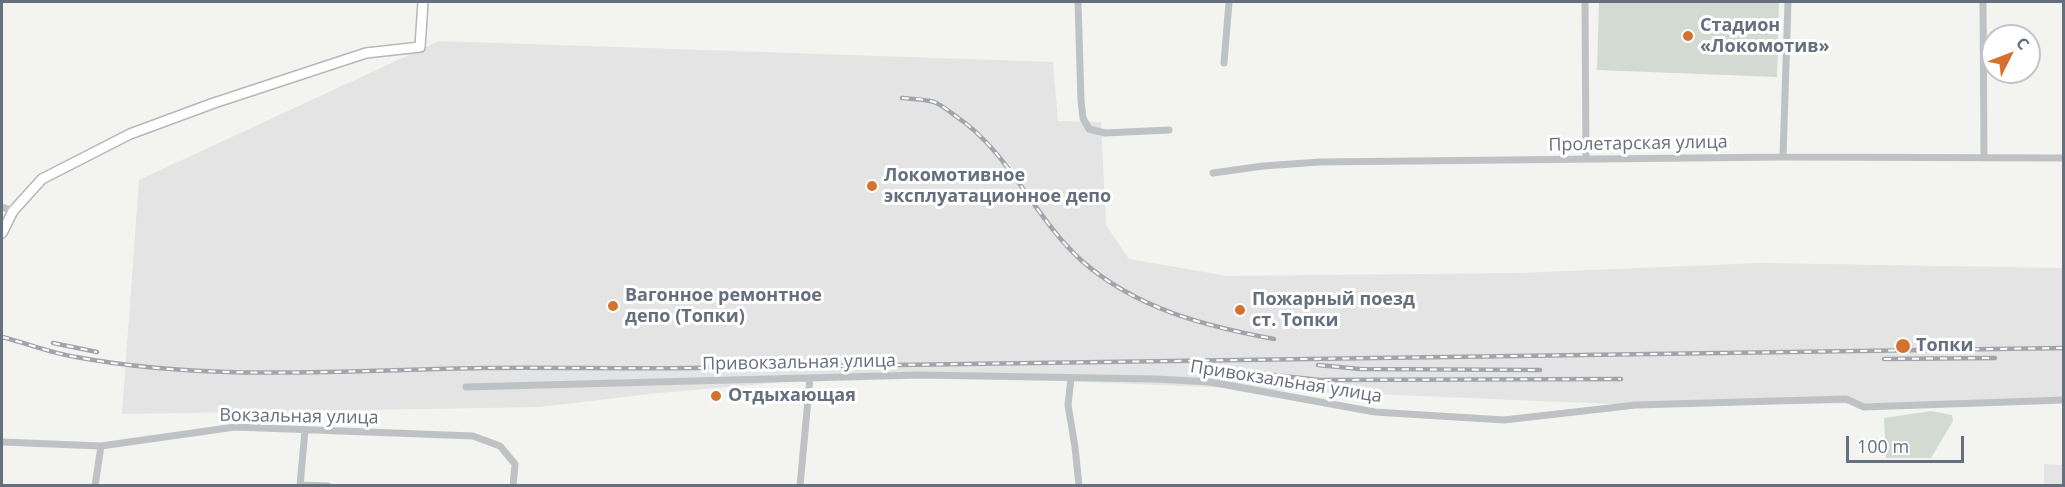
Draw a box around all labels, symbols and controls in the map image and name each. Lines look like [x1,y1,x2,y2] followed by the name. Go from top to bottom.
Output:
[1700,15,1830,57] place label: Стадион «Локомотив»
[1981,24,2041,84] north arrow
[1681,29,1695,43] marker: Стадион «Локомотив»
[2011,32,2034,54] text: С
[1548,132,1728,156] street label: Пролетарская улица
[884,165,1111,207] place label: Локомотивное эксплуатационное депо
[865,179,879,193] marker: Локомотивное эксплуатационное депо
[625,285,822,328] place label: Вагонное ремонтное депо (Топки)
[1252,289,1415,332] place label: Пожарный поезд ст. Топки
[606,299,620,313] marker: Вагонное ремонтное депо (Топки)
[1233,303,1247,317] marker: Пожарный поезд ст. Топки
[1916,335,1973,357] place label: Топки
[1894,337,1912,355] marker: Топки
[702,351,896,375] street label: Привокзальная улица
[1189,356,1383,408] street label: Привокзальная улица
[728,385,856,407] place label: Отдыхающая
[709,389,723,403] marker: Отдыхающая
[219,405,379,429] street label: Вокзальная улица
[1849,424,1968,462] scale bar
[1857,434,1909,458] text: 100 m

